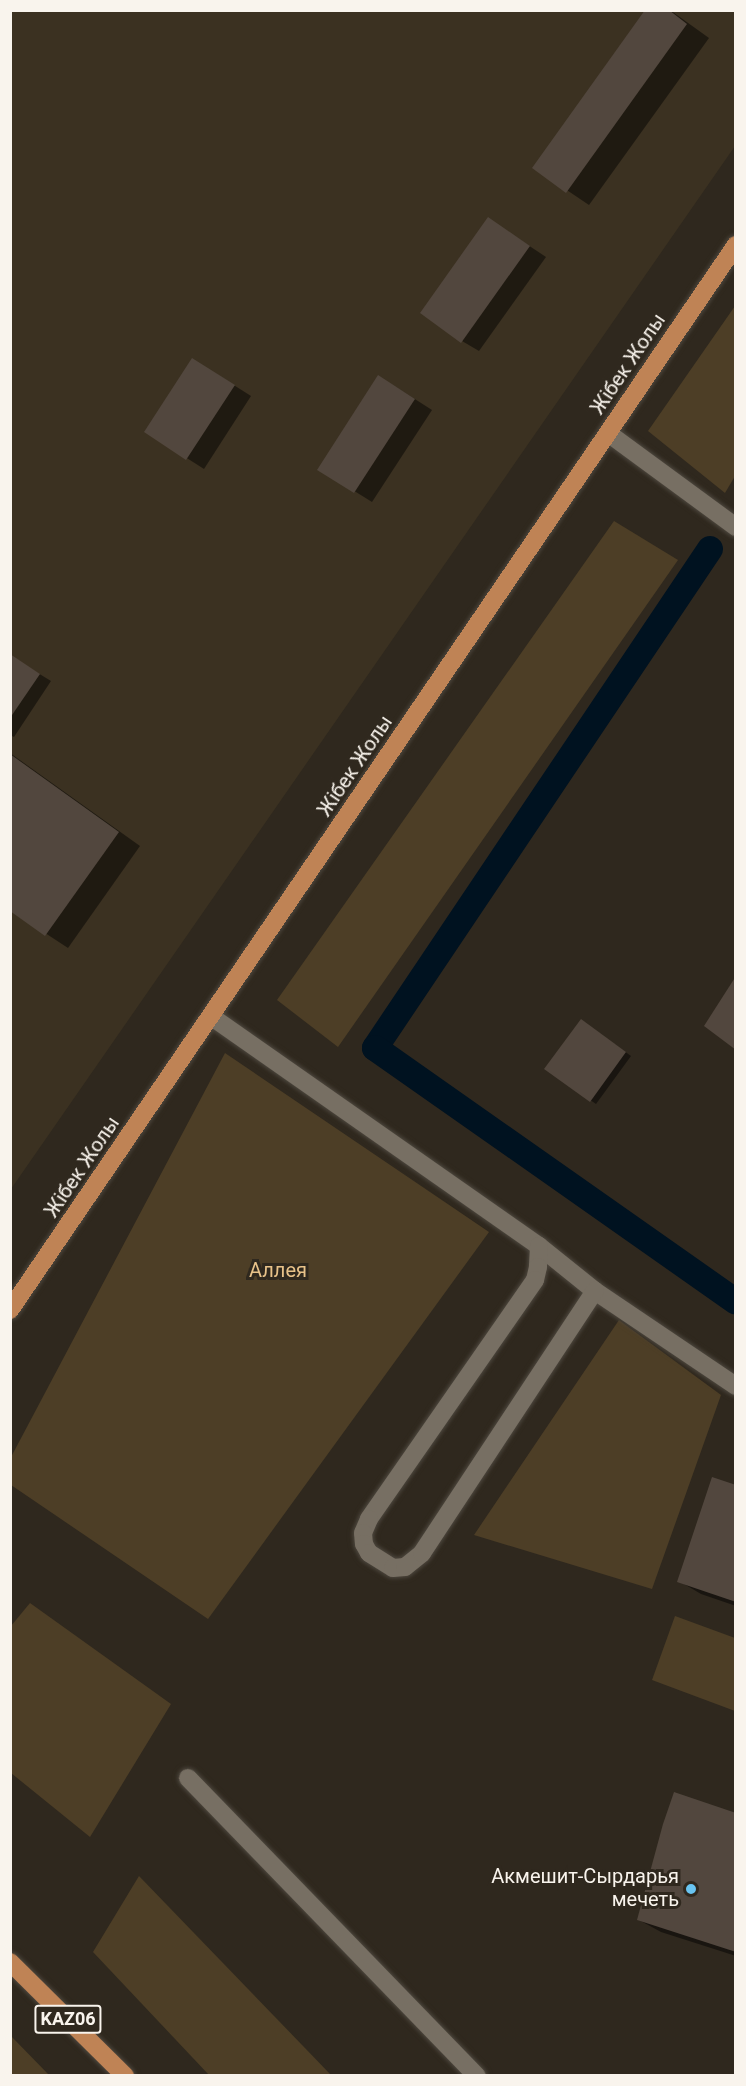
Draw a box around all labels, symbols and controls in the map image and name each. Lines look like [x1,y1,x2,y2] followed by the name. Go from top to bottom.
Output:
[585,309,671,419] street label: Жібек Жолы
[312,711,398,821] street label: Жібек Жолы
[39,1112,125,1222] street label: Жібек Жолы
[249,1258,307,1282] park label: Аллея
[491,1865,679,1912] place label: Акмешит-Сырдарья мечеть
[684,1882,698,1896] marker: Акмешит-Сырдарья мечеть
[34,2004,103,2034] road number: KAZ06

